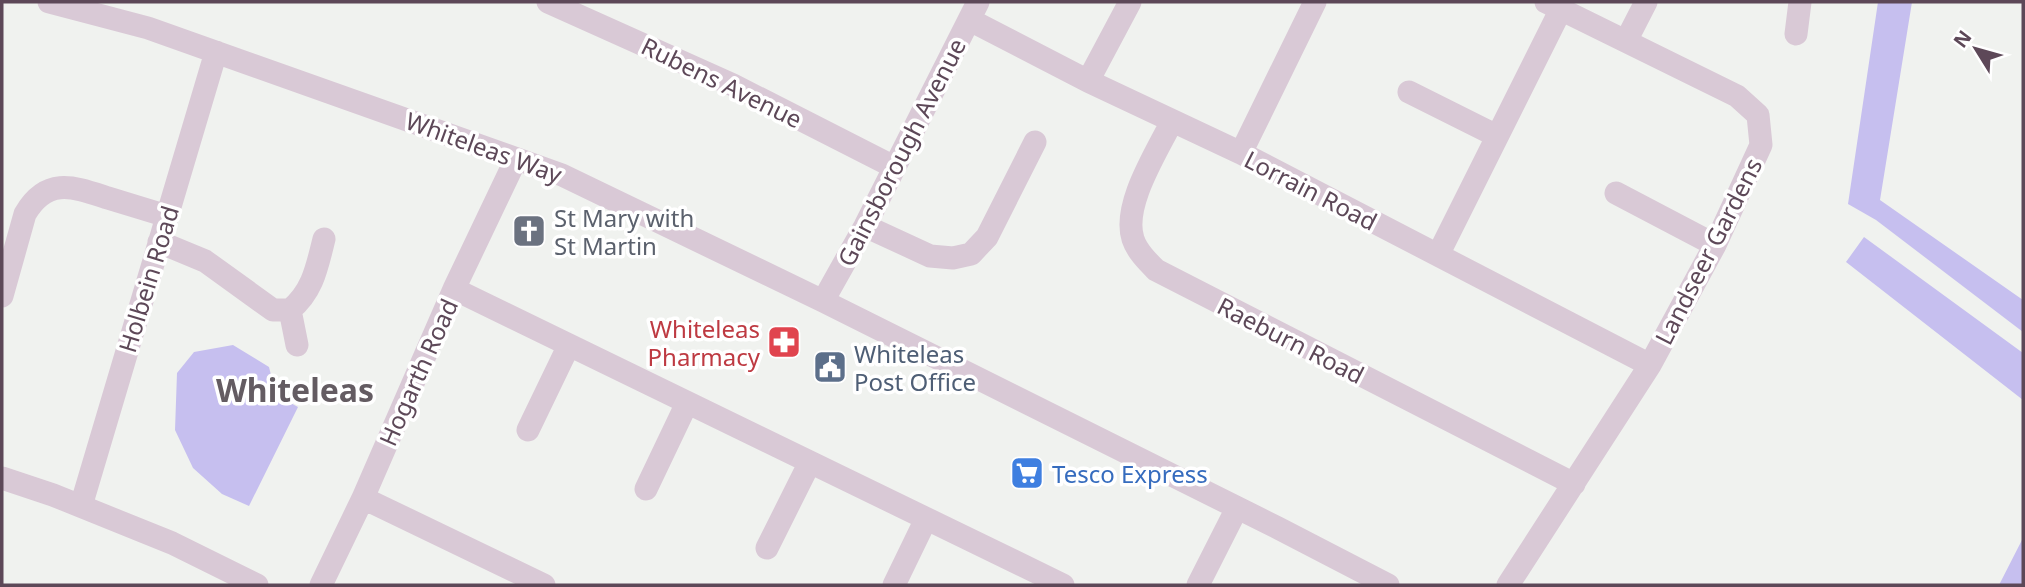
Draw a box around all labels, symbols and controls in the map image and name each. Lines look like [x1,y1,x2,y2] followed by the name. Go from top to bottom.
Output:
[1941,14,2011,84] north arrow
[1947,25,1977,53] text: N
[636,29,808,135] street label: Rubens Avenue
[829,32,973,272] street label: Gainsborough Avenue
[401,103,567,191] street label: Whiteleas Way
[1239,142,1383,238] street label: Lorrain Road
[1647,152,1769,350] street label: Landseer Gardens
[554,201,694,262] place label: St Mary with St Martin
[110,202,186,356] street label: Holbein Road
[510,212,548,250] church icon: St Mary with St Martin
[1212,289,1370,391] street label: Raeburn Road
[371,293,465,451] street label: Hogarth Road
[648,312,761,373] place label: Whiteleas Pharmacy
[765,323,803,361] pharmacy icon: Whiteleas Pharmacy
[854,337,976,398] place label: Whiteleas Post Office
[811,348,849,386] public building icon: Whiteleas Post Office
[216,368,374,411] district label: Whiteleas
[1008,454,1046,492] supermarket icon: Tesco Express
[1052,457,1208,490] place label: Tesco Express

